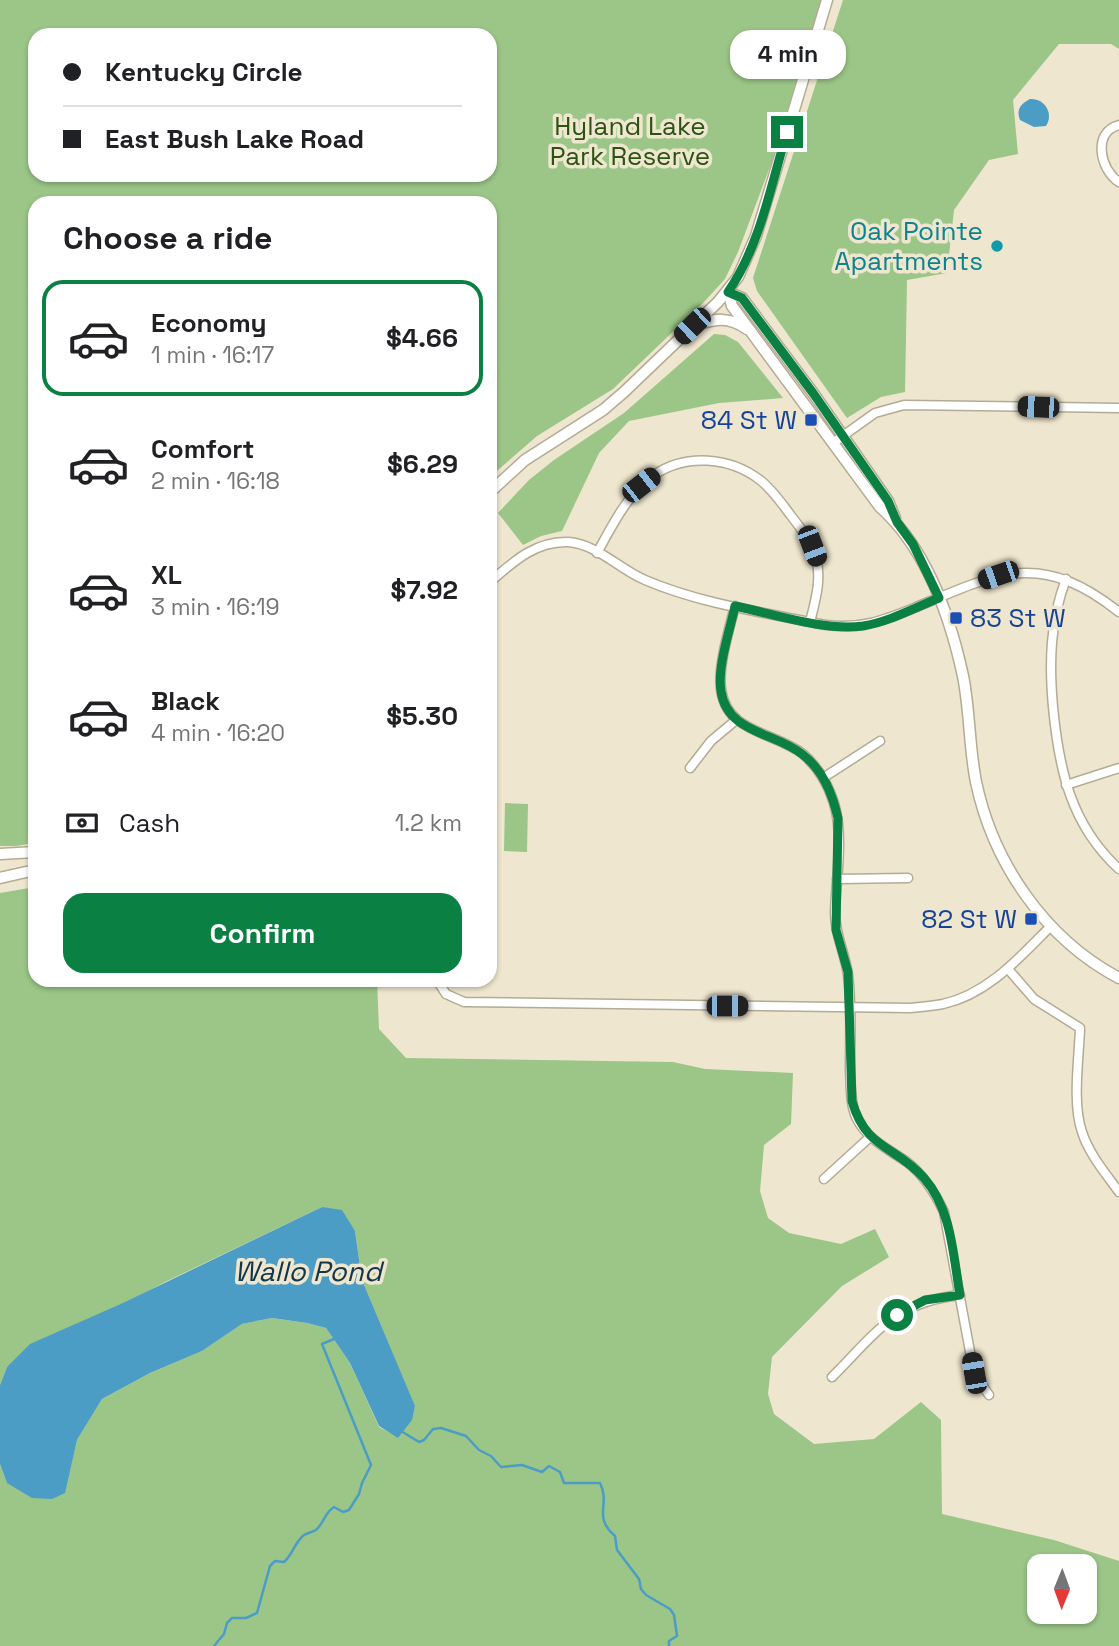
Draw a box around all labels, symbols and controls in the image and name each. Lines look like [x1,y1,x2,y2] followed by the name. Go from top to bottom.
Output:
[729,31,845,80] callout: 4 min
[758,39,818,69] text: 4 min
[105,55,303,89] text: Kentucky Circle
[550,109,710,173] park label: Hyland Lake Park Reserve
[771,116,803,148] route end
[105,122,364,156] text: East Bush Lake Road
[834,214,983,278] place label: Oak Pointe Apartments
[63,218,273,258] text: Choose a ride
[989,238,1005,254] marker: Oak Pointe Apartments
[670,304,715,348] car
[151,306,267,340] text: Economy
[67,307,130,370] icon: car
[386,321,458,355] text: $4.66
[151,340,274,370] text: 1 min · 16:17
[1017,396,1060,418] car
[701,403,797,437] place label: 84 St W
[803,412,819,428] marker: 84 St W
[151,432,254,466] text: Comfort
[67,433,130,496] icon: car
[387,447,458,481] text: $6.29
[618,464,665,506] car
[151,466,280,496] text: 2 min · 16:18
[795,523,830,569] car
[151,558,182,592] text: XL
[975,558,1022,592] car
[67,559,130,622] icon: car
[390,573,458,607] text: $7.92
[151,592,280,622] text: 3 min · 16:19
[970,601,1066,635] place label: 83 St W
[948,610,964,626] marker: 83 St W
[151,684,220,718] text: Black
[67,685,130,748] icon: car
[386,699,458,733] text: $5.30
[151,718,285,748] text: 4 min · 16:20
[63,804,101,842] icon: cash
[119,806,180,840] text: Cash
[395,808,462,838] text: 1.2 km
[63,893,462,973] button: Confirm
[921,902,1017,936] place label: 82 St W
[1023,911,1039,927] marker: 82 St W
[707,996,749,1017] car
[234,1253,385,1289] water label: Wallo Pond
[881,1299,913,1331] route start
[961,1350,988,1396] car
[1027,1554,1097,1624] north arrow
[1027,1554,1097,1624] map controls

